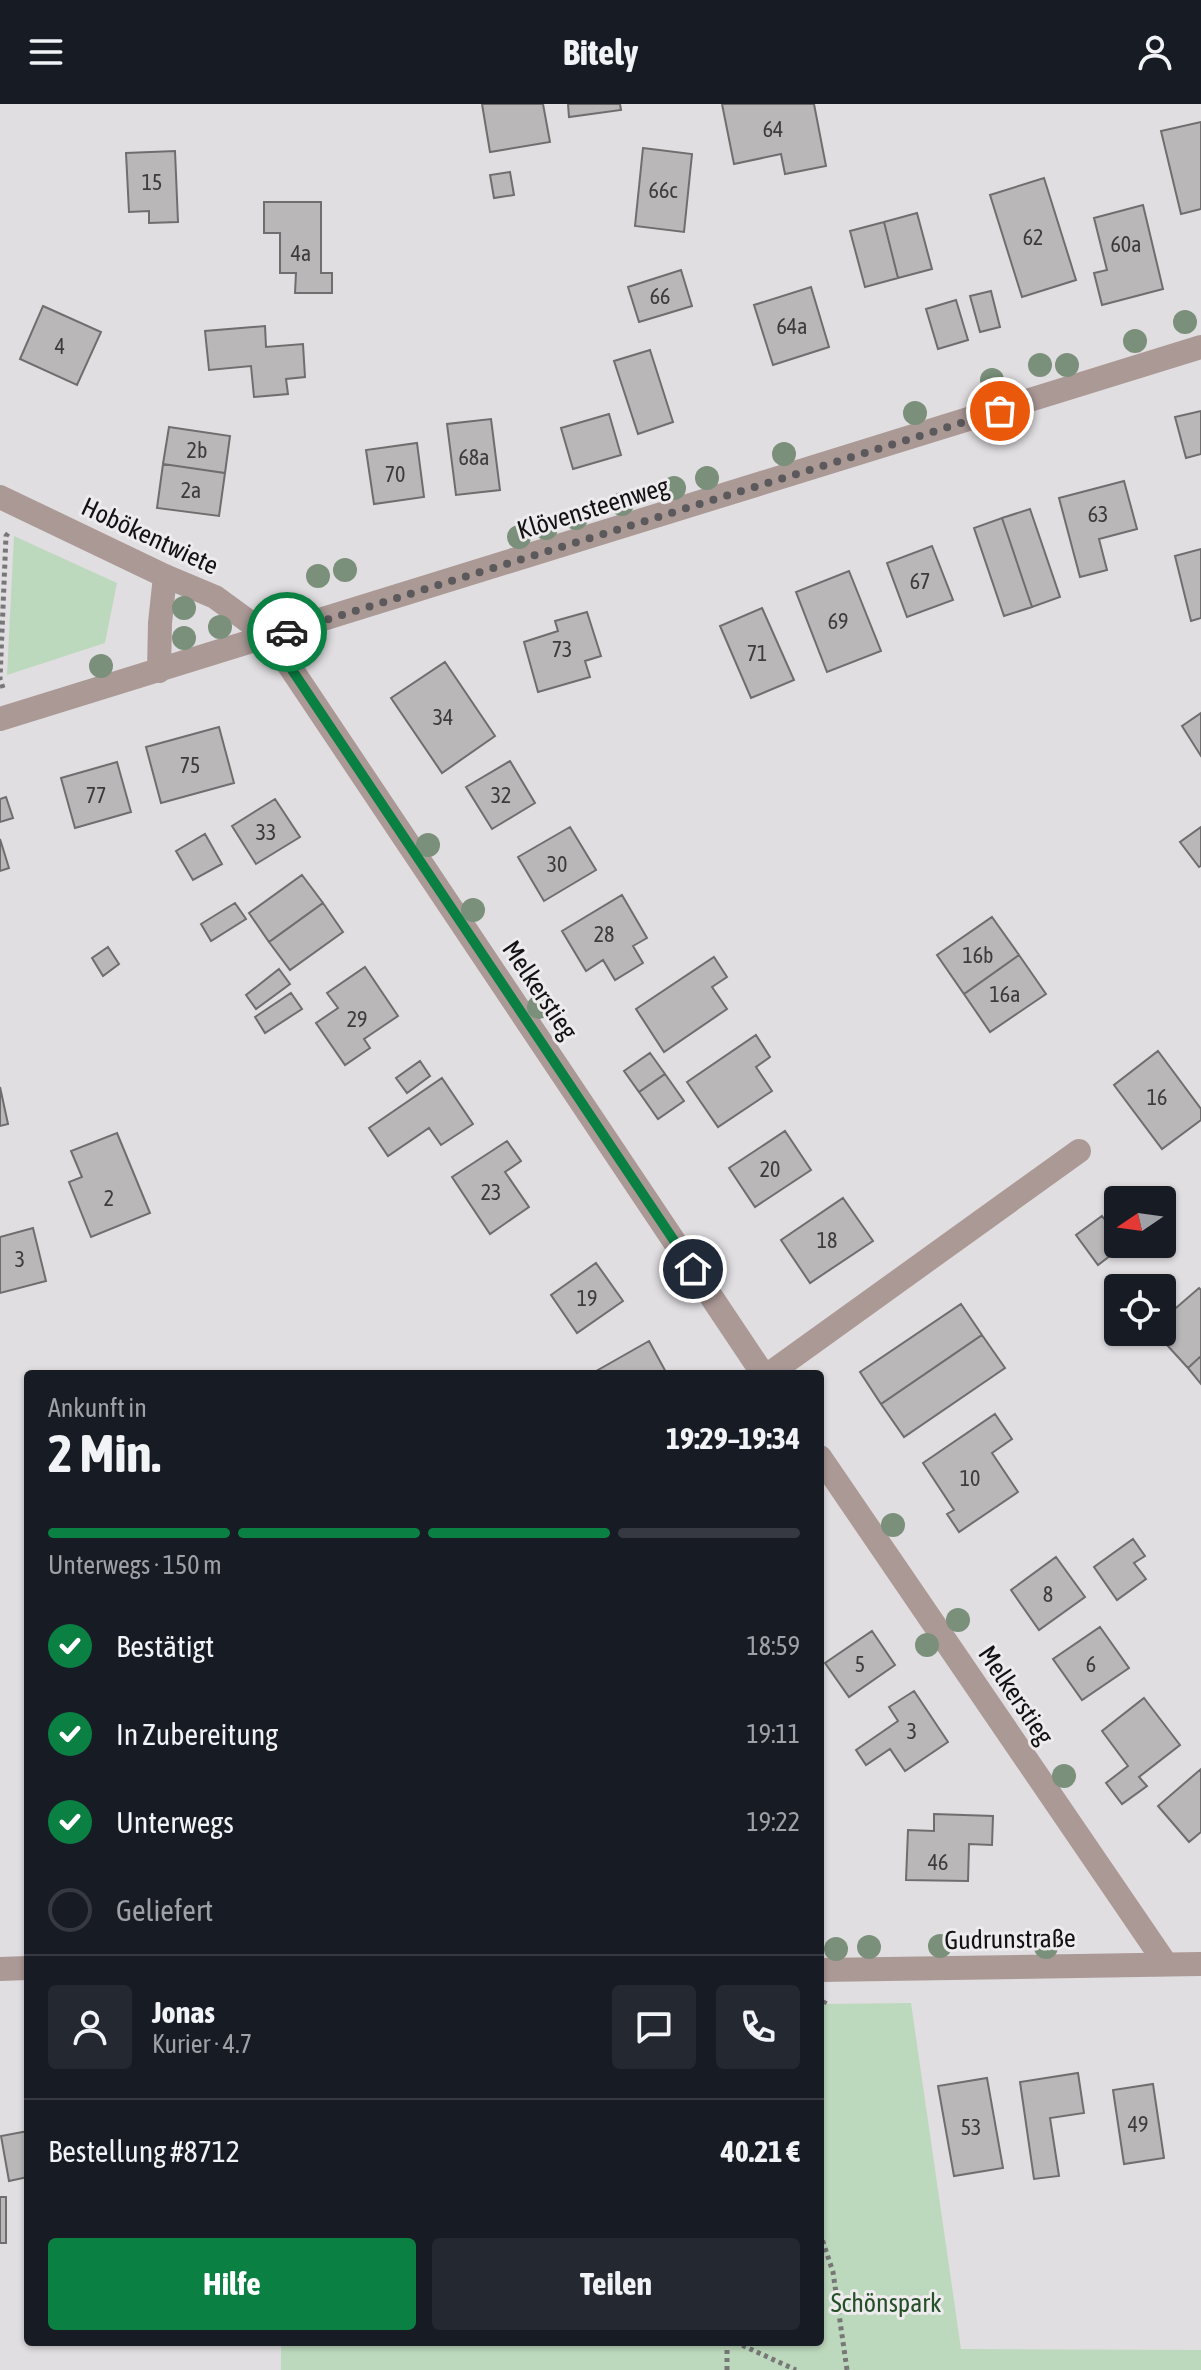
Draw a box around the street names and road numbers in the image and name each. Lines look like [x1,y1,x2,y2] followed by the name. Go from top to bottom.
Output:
[514,470,673,545] street label: Klövensteenweg
[77,491,223,581] street label: Hobökentwiete
[496,935,584,1046] street label: Melkerstieg
[972,1640,1060,1751] street label: Melkerstieg
[944,1923,1076,1955] street label: Gudrunstraße

